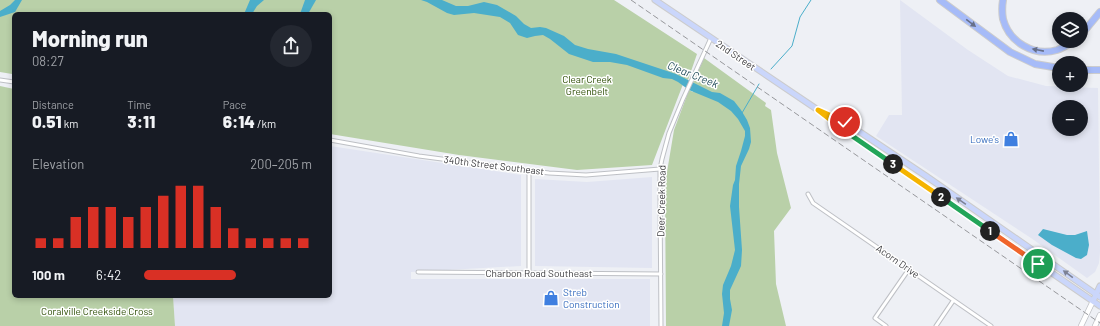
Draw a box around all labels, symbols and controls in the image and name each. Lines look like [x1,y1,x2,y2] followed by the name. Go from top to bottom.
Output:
[1052,12,1088,136] map controls
[1052,12,1088,48] button: layers
[966,19,976,27] one-way arrow
[32,25,148,51] text: Morning run
[270,25,312,67] button: share
[714,37,758,73] street label: 2nd Street
[1032,47,1044,53] one-way arrow
[32,53,64,69] text: 08:27
[1052,56,1088,92] button: +
[666,58,721,90] water label: Clear Creek
[562,73,612,97] park label: Clear Creek Greenbelt
[32,98,74,111] text: Distance
[127,98,151,111] text: Time
[223,98,246,111] text: Pace
[1052,100,1088,136] button: −
[828,105,862,139] pin
[32,111,62,131] text: 0.51
[127,111,155,131] text: 3:11
[223,111,255,131] text: 6:14
[834,111,856,133] icon: check
[62,117,78,130] text: km
[255,117,276,130] text: /km
[1002,130,1020,148] shop icon: Lowe's
[970,133,999,145] place label: Lowe's
[443,153,545,177] street label: 340th Street Southeast
[883,154,903,174] pin: 3
[32,156,84,172] text: Elevation
[250,156,312,172] text: 200–205 m
[890,157,896,170] text: 3
[654,165,668,237] street label: Deer Creek Road
[931,187,951,207] pin: 2
[938,190,944,203] text: 2
[956,197,966,205] one-way arrow
[980,221,1000,241] pin: 1
[988,224,992,237] text: 1
[874,242,922,280] street label: Acorn Drive
[1021,247,1055,281] pin
[1027,253,1049,275] icon: arrive
[32,267,65,283] text: 100 m
[96,267,121,283] text: 6:42
[486,267,593,279] street label: Charbon Road Southeast
[1063,270,1073,278] one-way arrow
[563,286,620,310] place label: Streb Construction
[542,289,560,307] shop icon: Streb Construction
[41,305,153,317] park label: Coralville Creekside Cross

